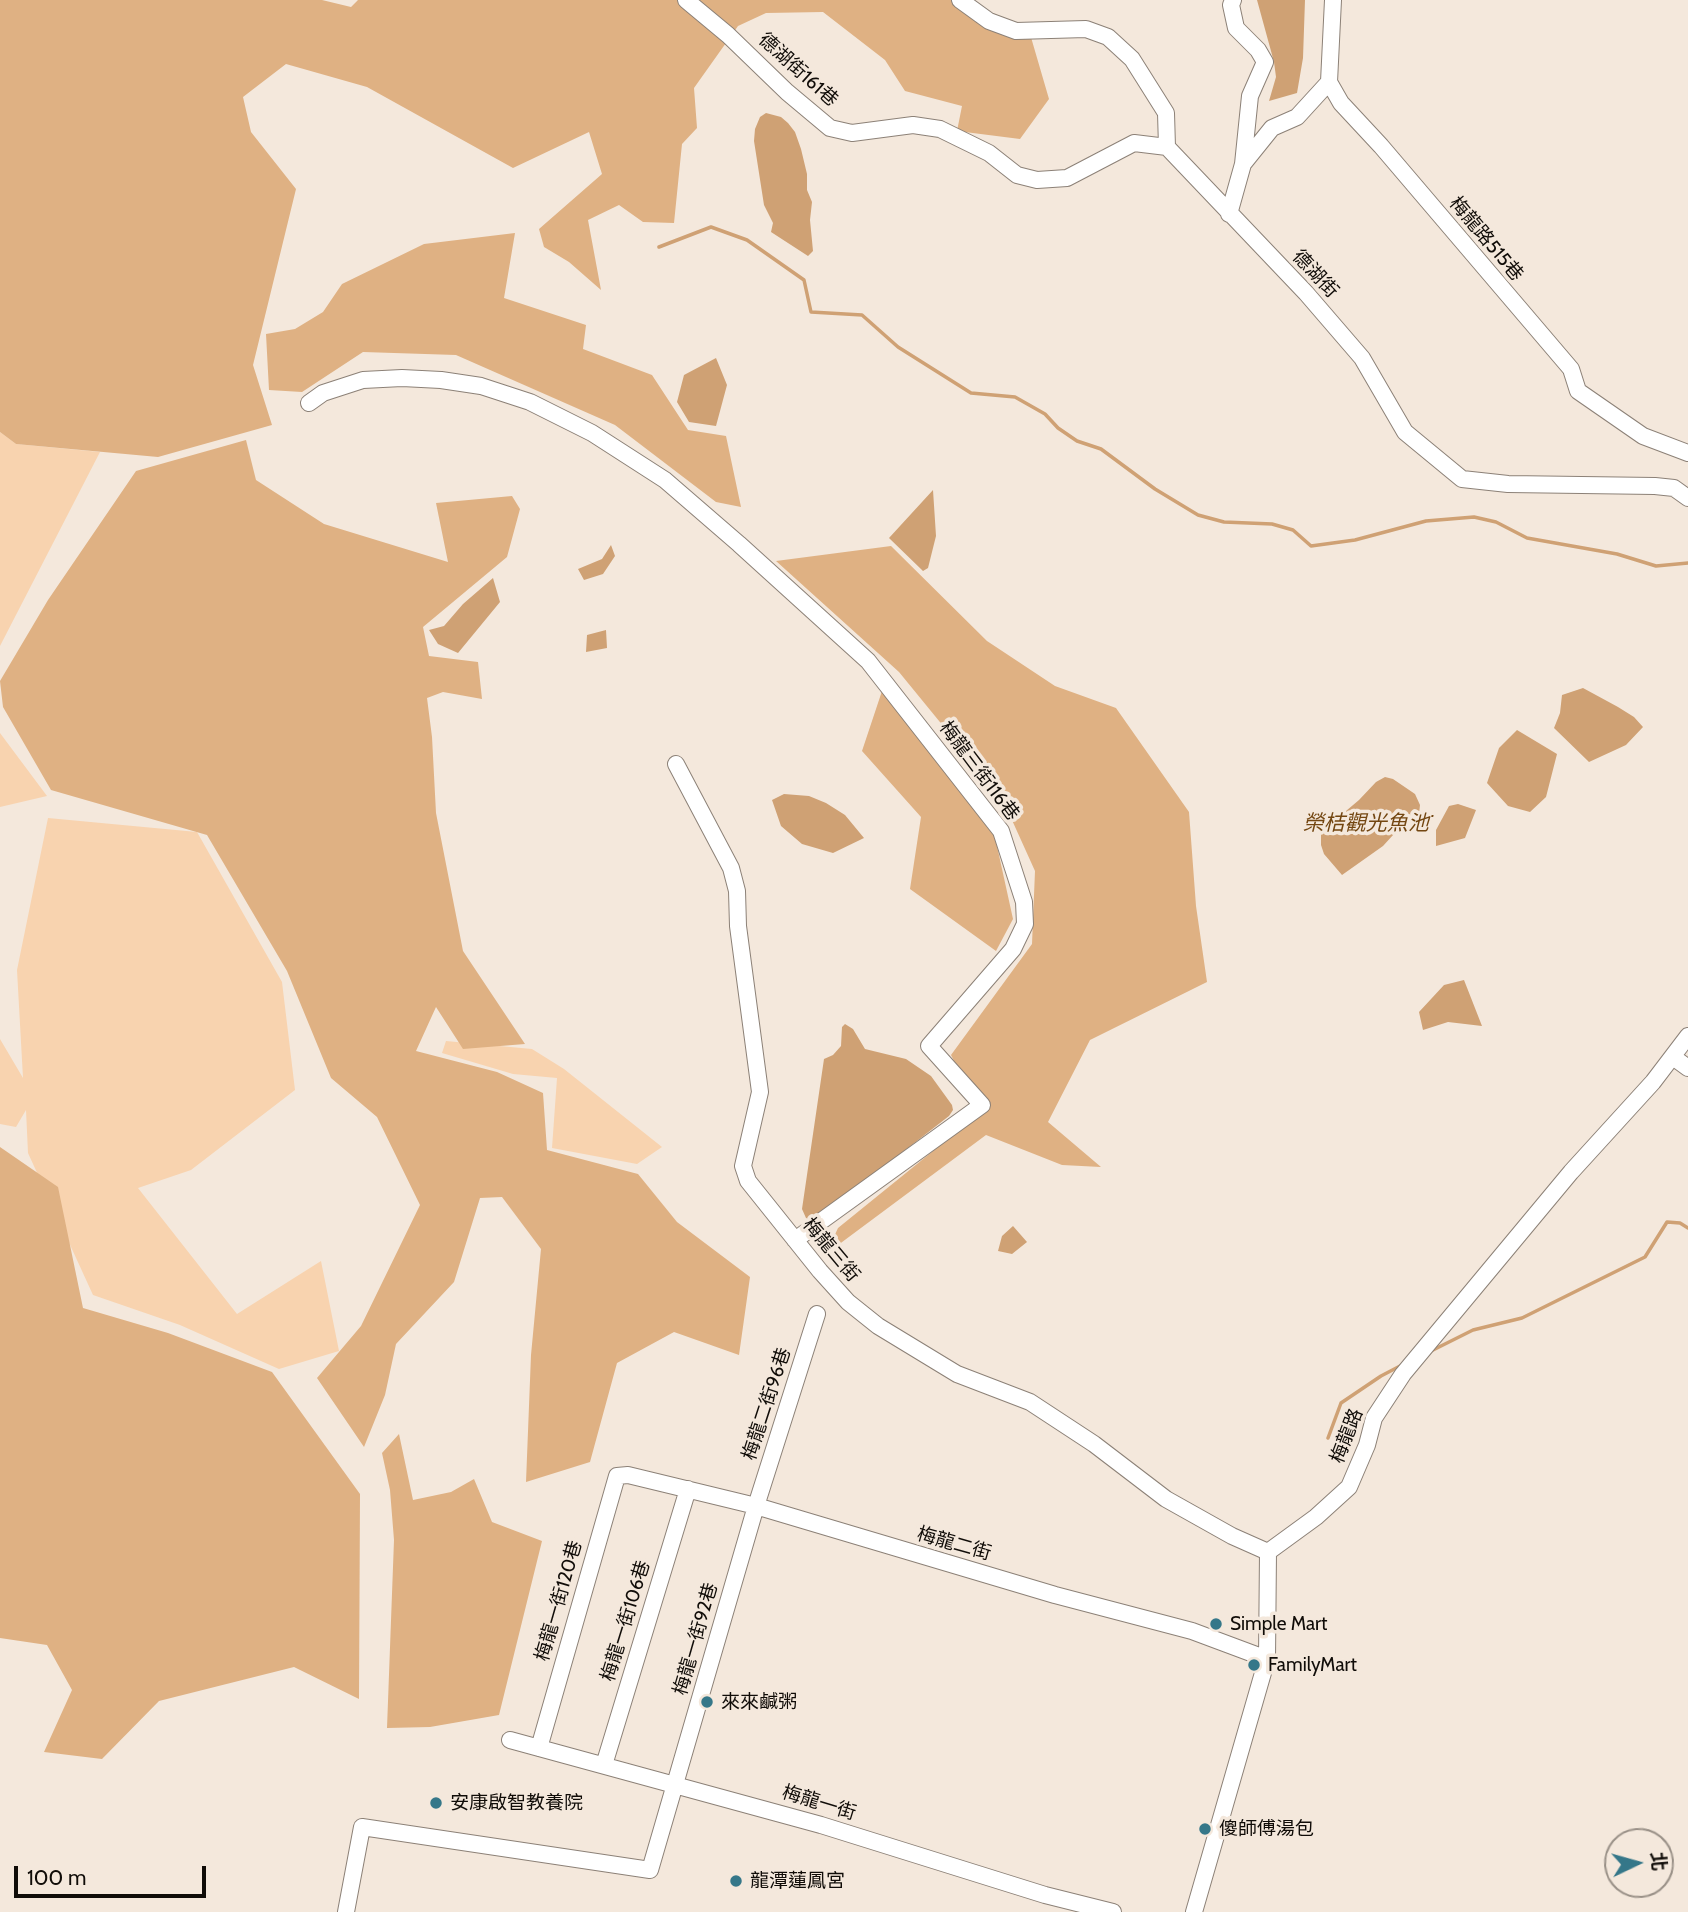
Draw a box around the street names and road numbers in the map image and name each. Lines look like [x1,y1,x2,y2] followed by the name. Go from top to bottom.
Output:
[754,28,842,112] street label: 德湖街161巷
[1444,192,1528,286] street label: 梅龍路515巷
[1287,245,1343,303] street label: 德湖街
[934,717,1024,825] street label: 梅龍三街116巷
[798,1214,864,1286] street label: 梅龍三街
[738,1345,796,1463] street label: 梅龍二街96巷
[1326,1405,1368,1467] street label: 梅龍路
[914,1523,994,1565] street label: 梅龍二街
[531,1538,587,1664] street label: 梅龍一街120巷
[597,1558,655,1684] street label: 梅龍一街106巷
[669,1580,723,1698] street label: 梅龍一街92巷
[779,1781,859,1825] street label: 梅龍一街

